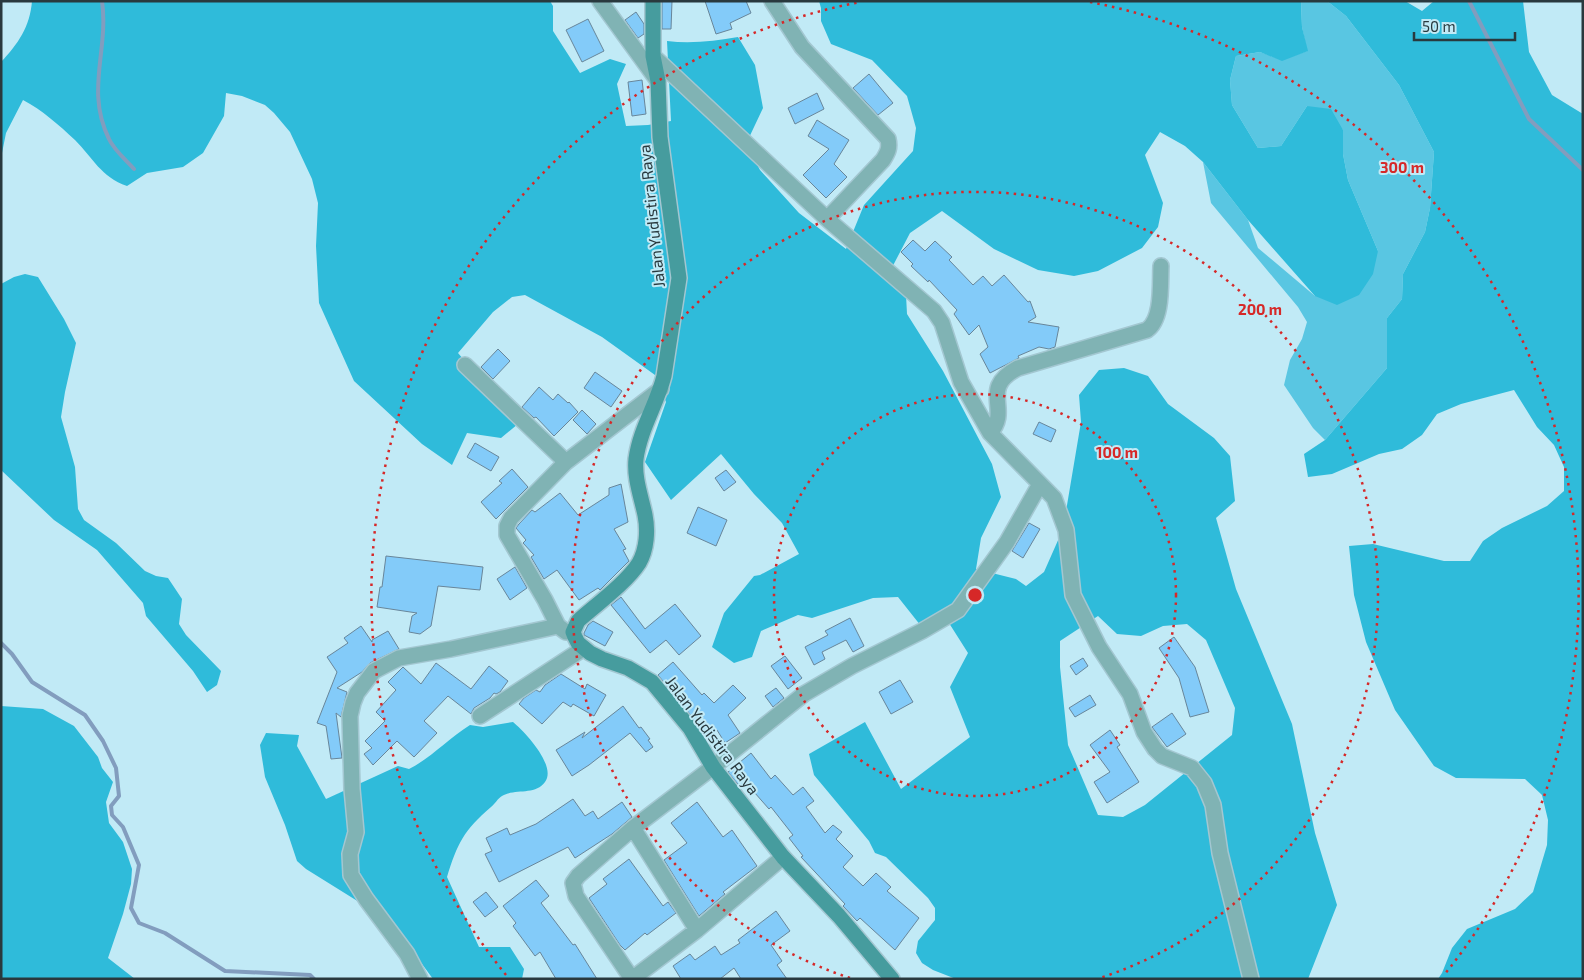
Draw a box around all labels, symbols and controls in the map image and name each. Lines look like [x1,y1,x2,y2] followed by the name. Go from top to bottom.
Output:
[1414,10,1515,42] scale bar
[1422,17,1456,35] text: 50 m
[634,144,668,288] street label: Jalan Yudistira Raya
[1380,158,1424,176] text: 300 m
[1238,300,1282,318] text: 200 m
[1096,443,1138,461] text: 100 m
[966,586,984,604] centre of rings
[662,672,764,798] street label: Jalan Yudistira Raya

